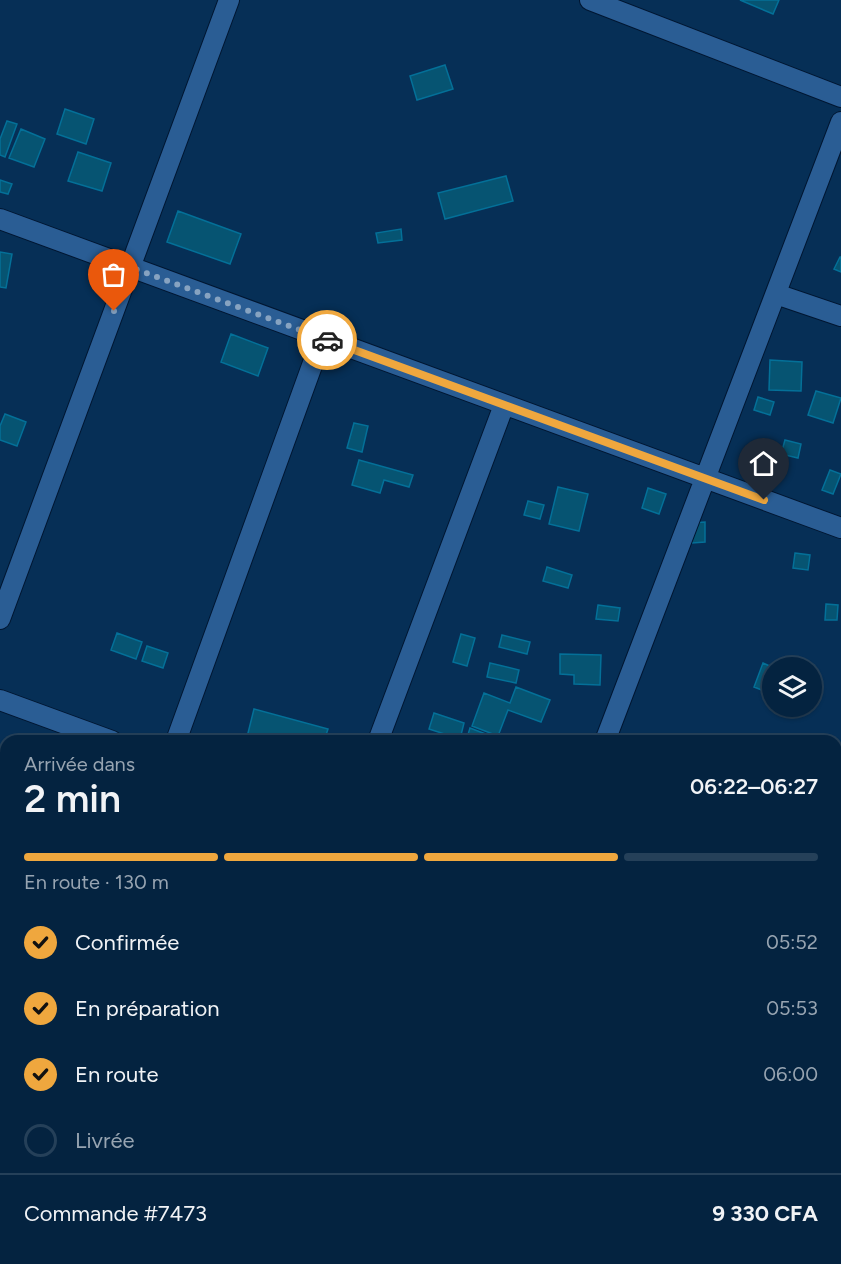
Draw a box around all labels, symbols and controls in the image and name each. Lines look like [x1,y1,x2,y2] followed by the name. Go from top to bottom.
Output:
[88,249,139,311] pin
[97,258,130,291] icon: bag
[297,310,357,370] courier
[311,324,344,357] icon: car
[738,438,789,500] pin
[747,447,780,480] icon: home
[762,657,822,717] map controls
[762,657,822,717] button: layers
[24,752,135,776] text: Arrivée dans
[690,773,818,800] text: 06:22–06:27
[24,775,121,822] text: 2 min
[24,870,169,894] text: En route · 130 m
[24,926,57,959] icon: check
[75,929,179,956] text: Confirmée
[766,930,818,954] text: 05:52
[24,992,57,1025] icon: check
[75,995,220,1022] text: En préparation
[766,996,818,1020] text: 05:53
[24,1058,57,1091] icon: check
[75,1061,158,1088] text: En route
[763,1062,818,1086] text: 06:00
[75,1127,134,1154] text: Livrée
[24,1200,207,1227] text: Commande #7473
[712,1200,818,1227] text: 9 330 CFA

